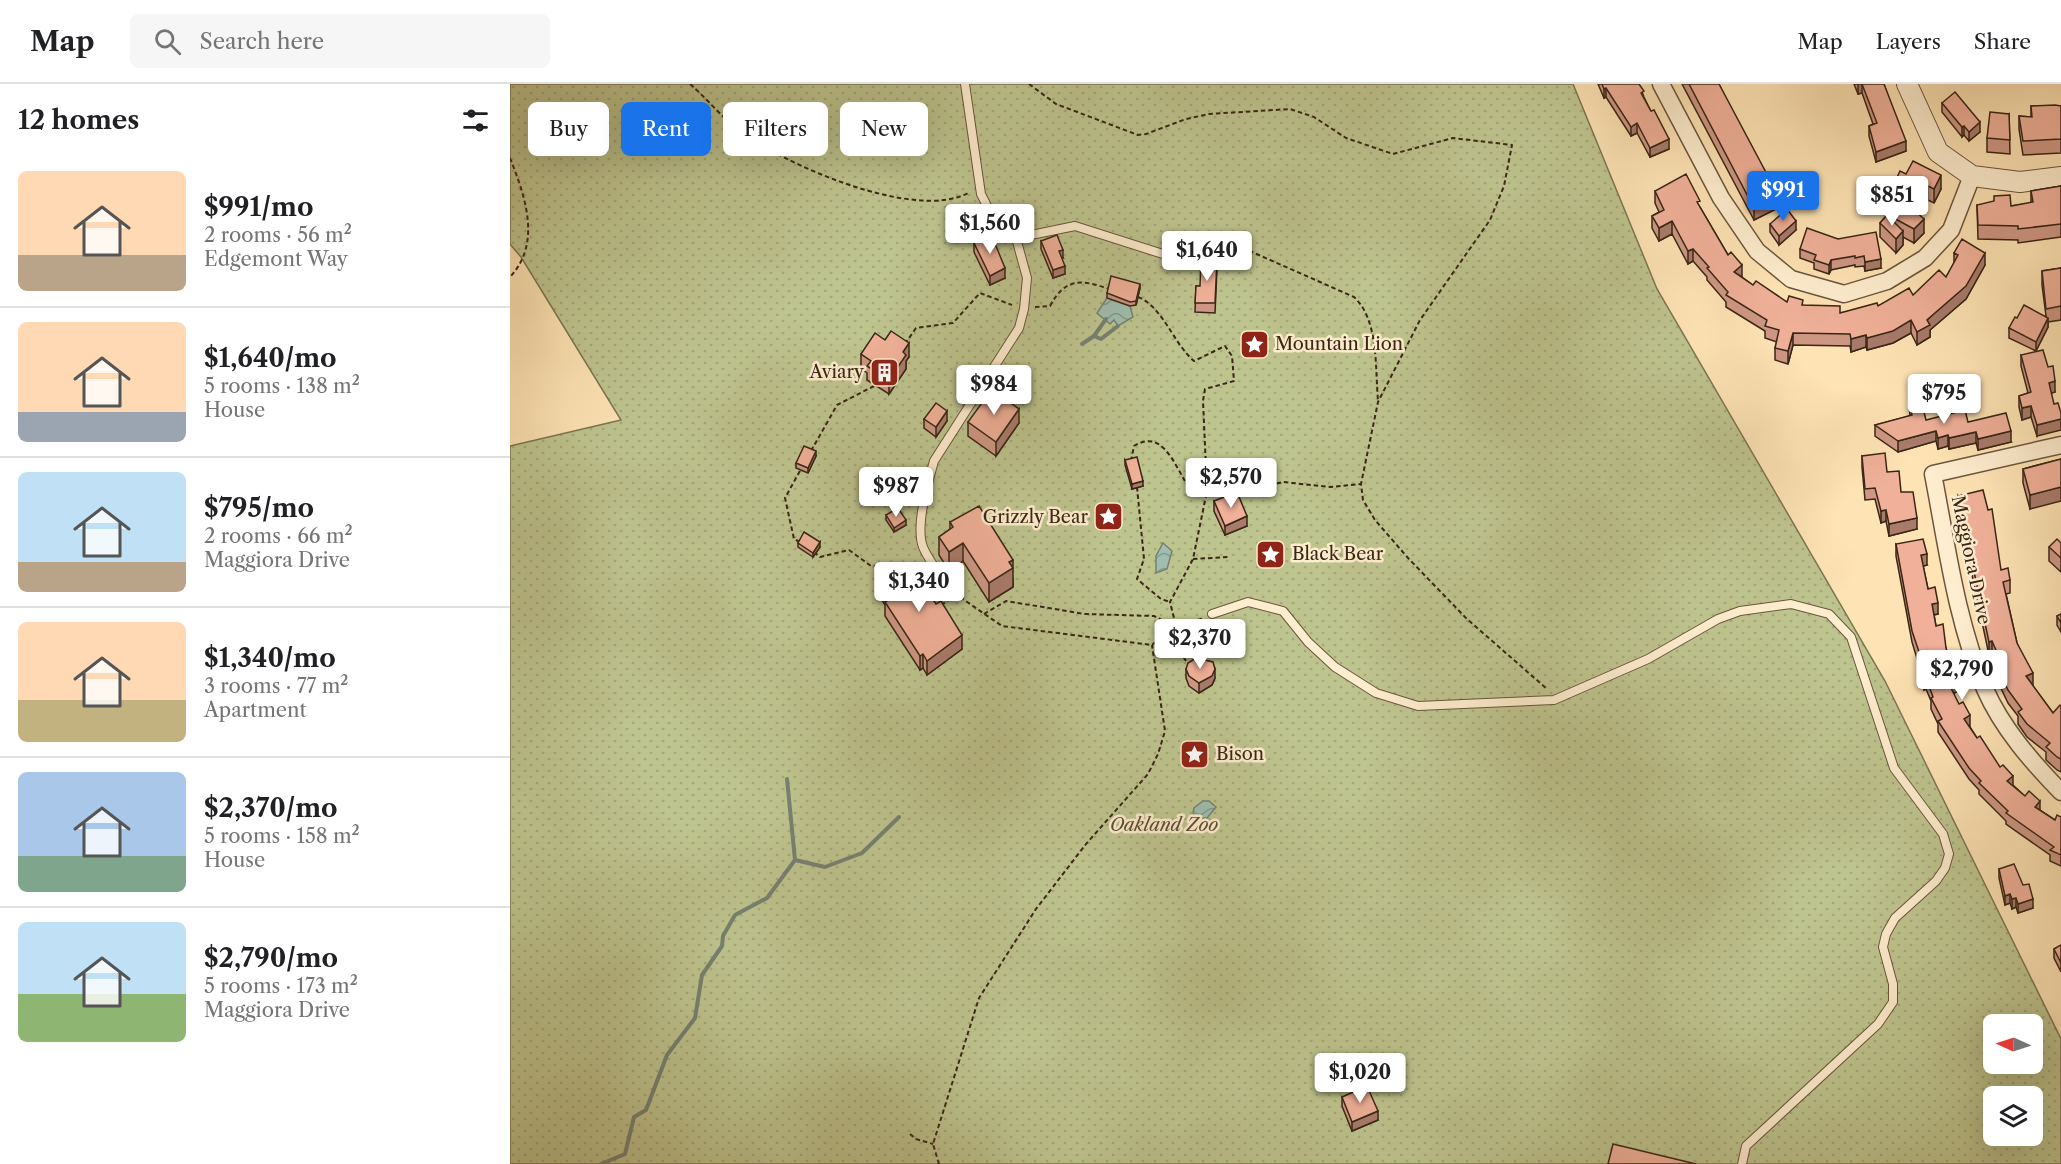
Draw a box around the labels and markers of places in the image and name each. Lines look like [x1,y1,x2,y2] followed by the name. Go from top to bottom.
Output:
[1747,171,1819,222] pin: $991
[1856,176,1928,227] pin: $851
[941,204,1039,255] pin: $1,560
[1158,231,1256,282] pin: $1,640
[1238,328,1270,360] place icon: Mountain Lion
[1275,333,1403,355] place label: Mountain Lion
[869,356,901,388] building icon: Aviary
[808,361,865,383] place label: Aviary
[958,365,1030,416] pin: $984
[1908,374,1980,425] pin: $795
[1182,458,1280,509] pin: $2,570
[860,467,932,518] pin: $987
[1093,501,1125,533] place icon: Grizzly Bear
[983,506,1088,528] place label: Grizzly Bear
[1255,538,1287,570] place icon: Black Bear
[1292,543,1384,565] place label: Black Bear
[870,562,968,613] pin: $1,340
[1151,619,1249,670] pin: $2,370
[1913,650,2011,701] pin: $2,790
[1179,738,1211,770] place icon: Bison
[1216,743,1264,765] place label: Bison
[1311,1053,1409,1104] pin: $1,020

